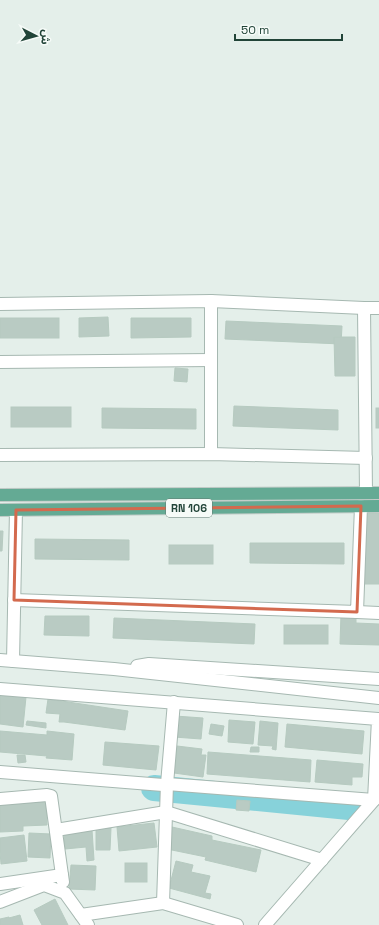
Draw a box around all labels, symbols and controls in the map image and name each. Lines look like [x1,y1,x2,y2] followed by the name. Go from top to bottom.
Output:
[16,16,56,56] north arrow
[235,16,342,42] scale bar
[241,22,269,38] text: 50 m
[38,29,54,45] text: ش
[166,499,212,517] road number: RN 106

